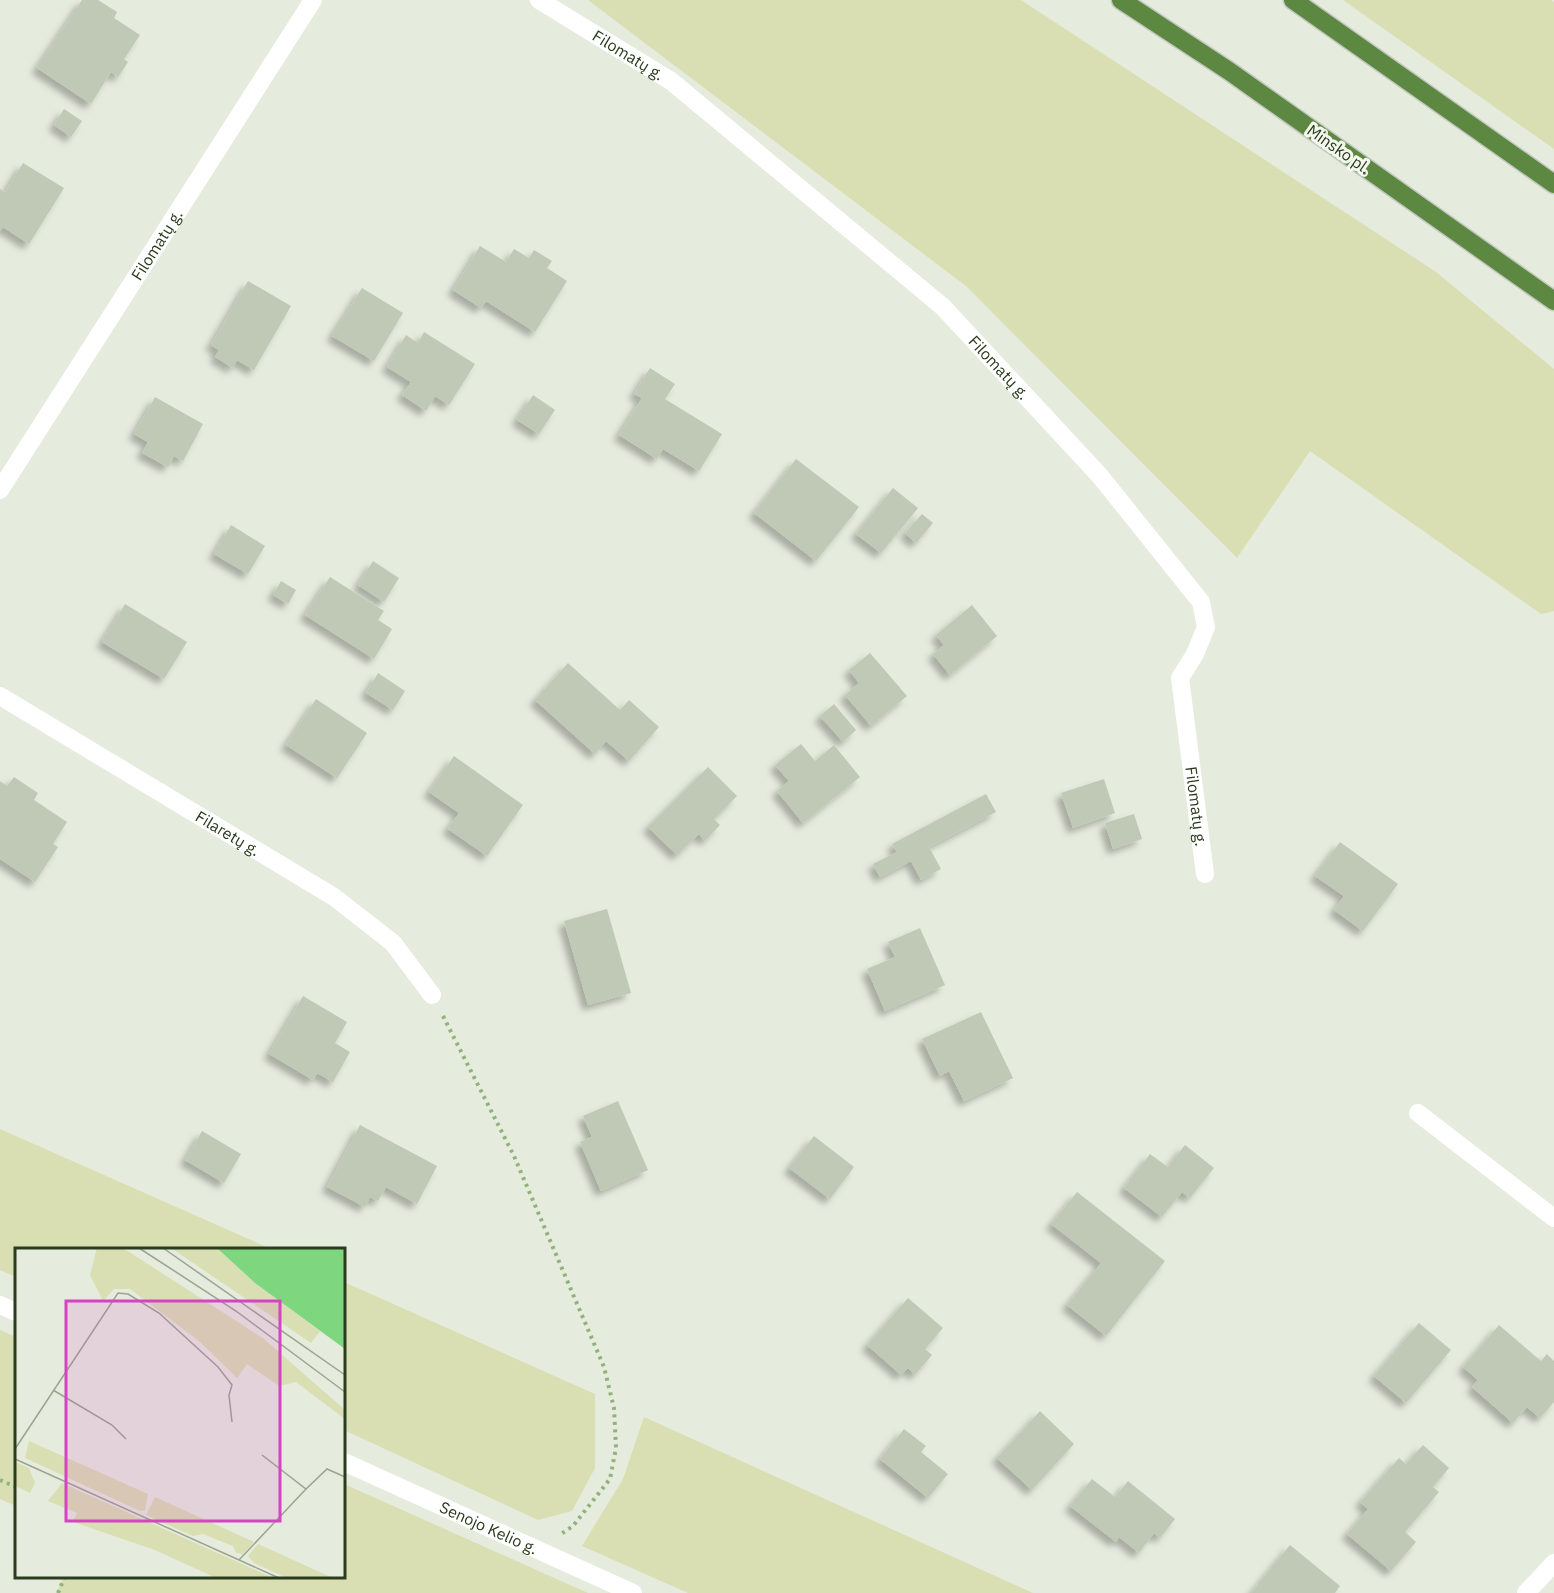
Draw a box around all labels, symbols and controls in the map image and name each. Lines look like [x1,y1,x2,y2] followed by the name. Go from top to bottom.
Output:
[589,25,668,84] street label: Filomatų g.
[1303,120,1375,178] street label: Minsko pl.
[127,206,187,284] street label: Filomatų g.
[964,331,1034,404] street label: Filomatų g.
[1181,765,1211,847] street label: Filomatų g.
[192,806,264,860] street label: Filaretų g.
[15,1248,345,1578] inset map
[437,1497,541,1559] street label: Senojo Kelio g.

